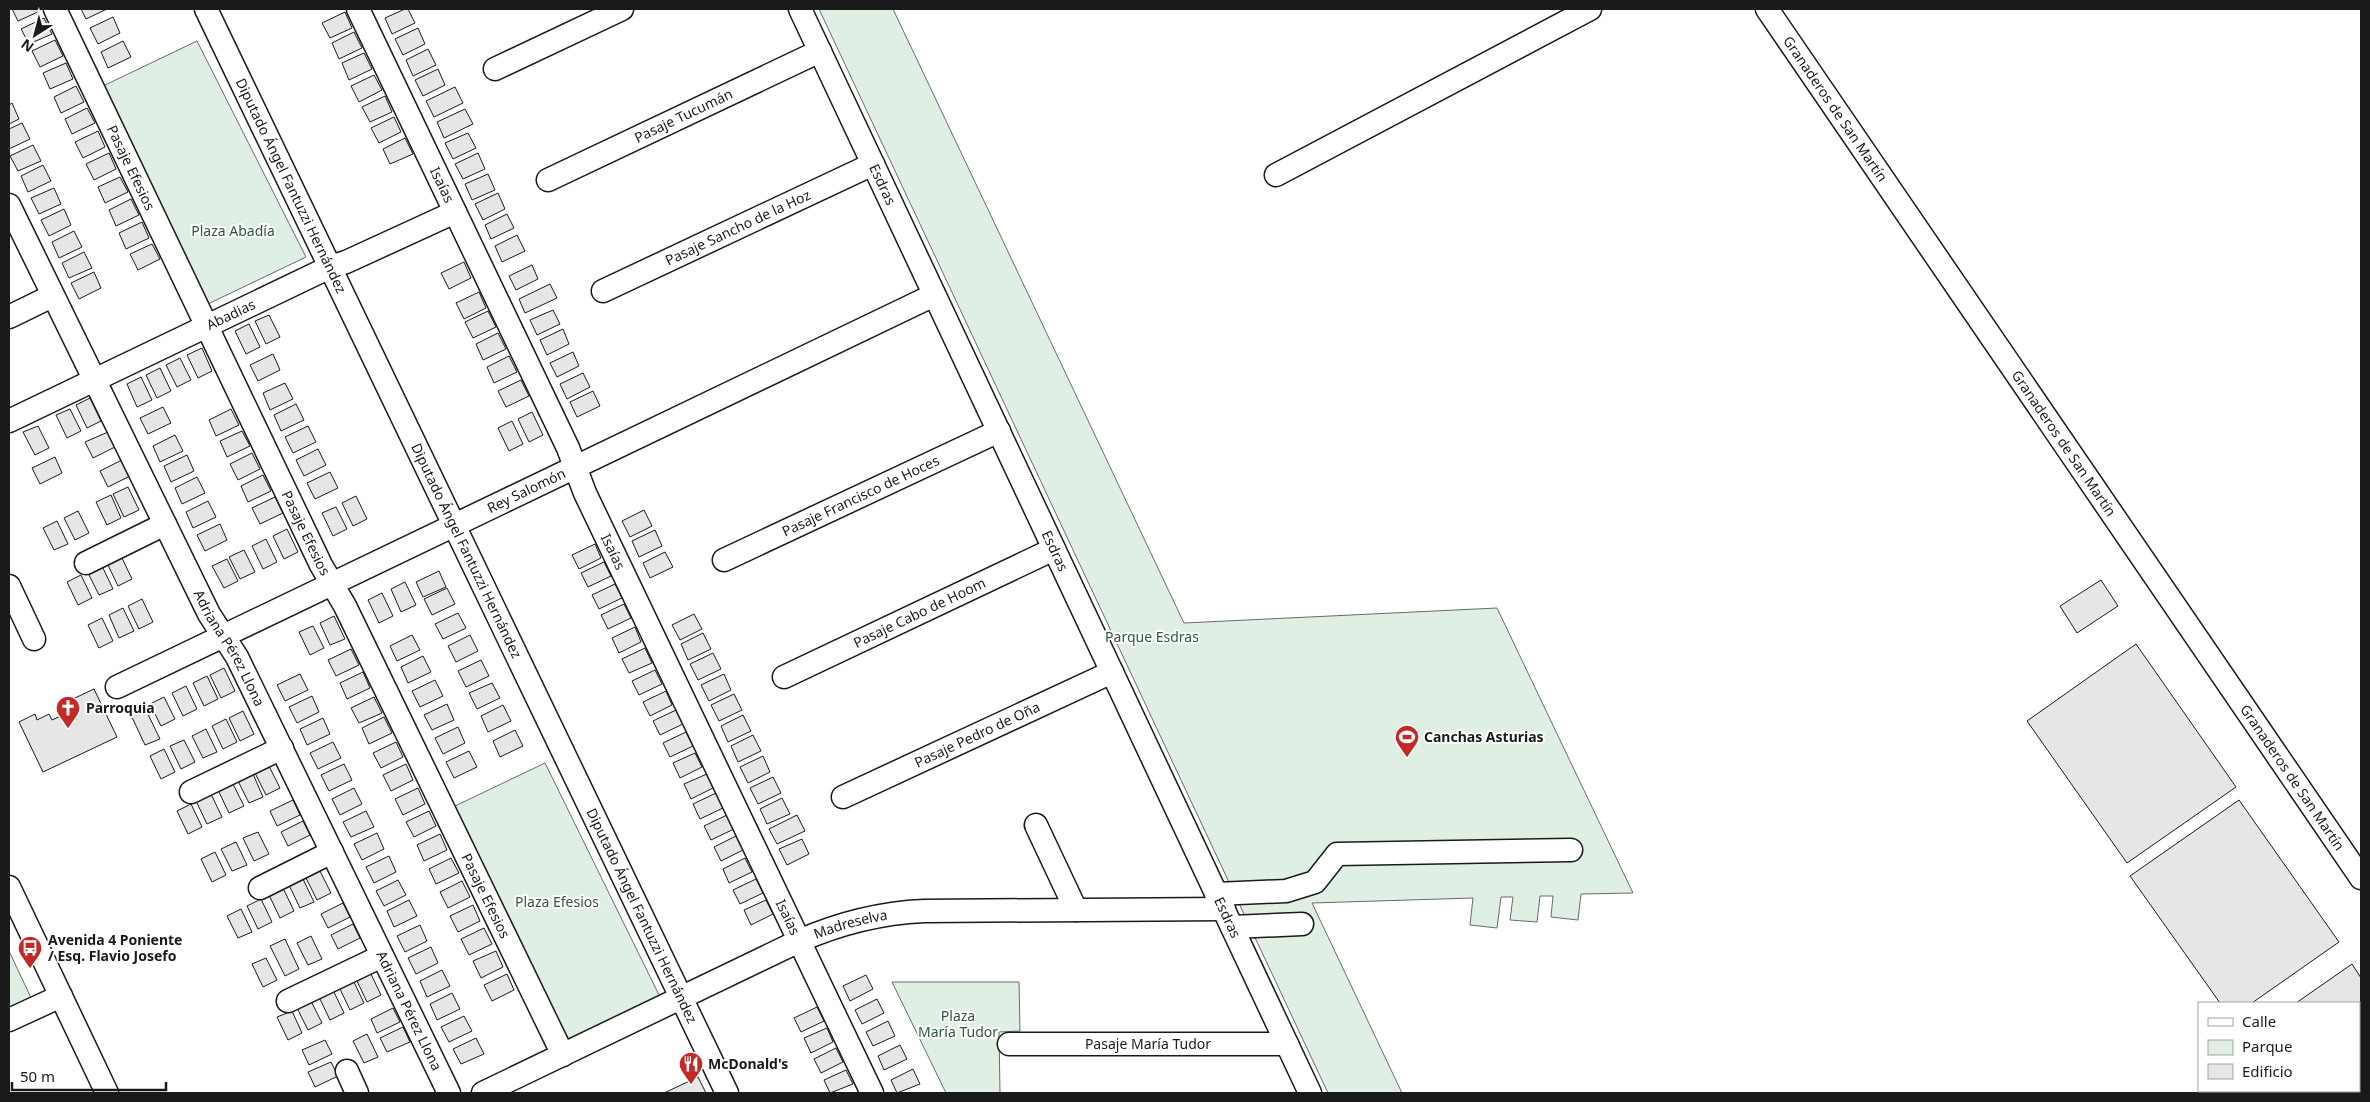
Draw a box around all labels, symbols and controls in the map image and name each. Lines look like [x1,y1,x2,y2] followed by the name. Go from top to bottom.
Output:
[10,10,60,60] north arrow
[1779,32,1892,185] street label: Granaderos de San Martín
[17,35,37,57] text: N
[232,75,351,296] street label: Diputado Ángel Fantuzzi Hernández
[631,84,736,147] street label: Pasaje Tucumán
[103,122,160,213] street label: Pasaje Efesios
[865,161,901,208] street label: Esdras
[426,164,459,206] street label: Isaías
[662,185,814,269] street label: Pasaje Sancho de la Hoz
[191,221,275,240] park label: Plaza Abadía
[203,294,259,334] street label: Abadias
[2008,366,2121,520] street label: Granaderos de San Martín
[407,440,527,661] street label: Diputado Ángel Fantuzzi Hernández
[779,450,943,540] street label: Pasaje Francisco de Hoces
[484,463,569,517] street label: Rey Salomón
[278,487,335,579] street label: Pasaje Efesios
[1038,527,1073,575] street label: Esdras
[597,531,630,573] street label: Isaías
[850,573,989,652] street label: Pasaje Cabo de Hoom
[190,586,270,709] street label: Adriana Pérez Llona
[1105,627,1199,646] park label: Parque Esdras
[55,695,81,729] church icon: Parroquia
[911,697,1043,772] street label: Pasaje Pedro de Oña
[86,698,155,717] place label: Parroquia
[2236,701,2349,854] street label: Granaderos de San Martín
[1394,724,1420,758] sports icon: Canchas Asturias
[1424,727,1544,746] place label: Canchas Asturias
[582,805,702,1027] street label: Diputado Ángel Fantuzzi Hernández
[457,850,515,941] street label: Pasaje Efesios
[515,892,599,911] park label: Plaza Efesios
[1210,894,1246,941] street label: Esdras
[772,896,805,938] street label: Isaías
[811,905,889,943] street label: Madreselva
[48,930,182,965] place label: Avenida 4 Poniente / Esq. Flavio Josefo
[17,935,43,969] bus stop icon: Avenida 4 Poniente / Esq. Flavio Josefo
[372,948,447,1074] street label: Adriana Pérez Llona
[2198,1002,2360,1092] legend
[918,1006,998,1041] park label: Plaza María Tudor
[2242,1011,2276,1031] text: Calle
[1085,1034,1211,1053] street label: Pasaje María Tudor
[2242,1036,2292,1056] text: Parque
[678,1051,704,1085] restaurant icon: McDonald's
[708,1054,788,1073] place label: McDonald's
[12,1060,166,1092] scale bar
[2242,1061,2293,1081] text: Edificio
[20,1066,55,1086] text: 50 m

